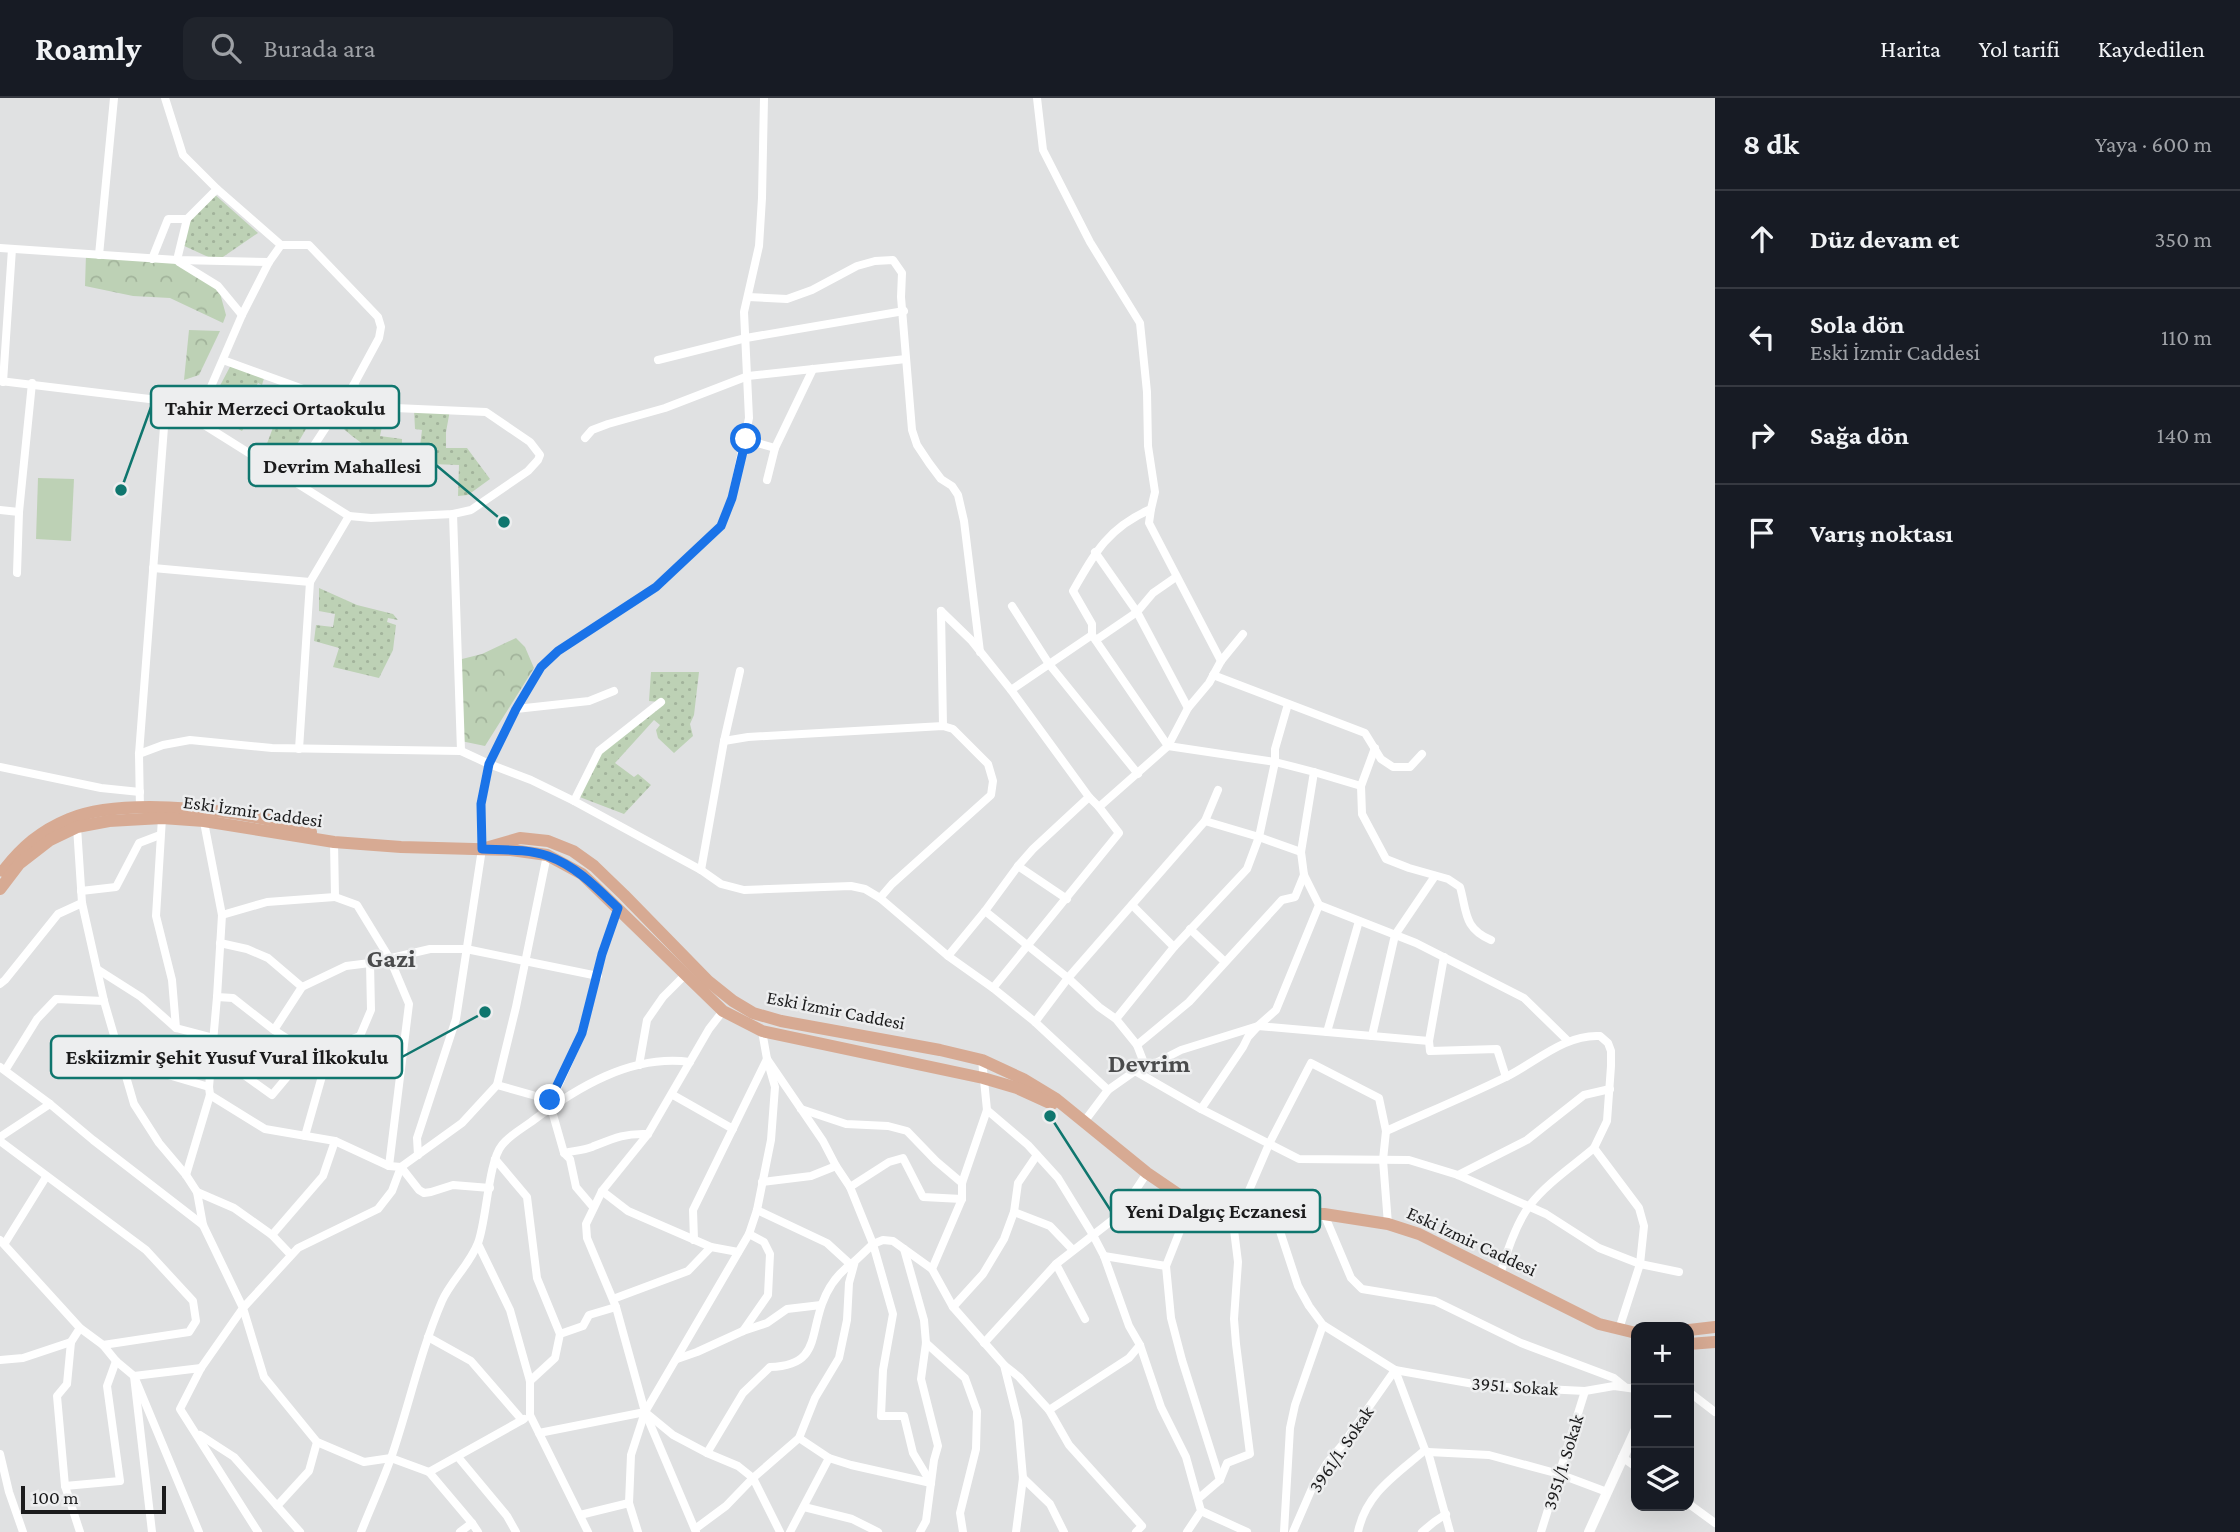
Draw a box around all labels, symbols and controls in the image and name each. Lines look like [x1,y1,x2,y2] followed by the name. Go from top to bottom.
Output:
[183,17,673,80] search box
[207,29,245,67] icon: search
[35,30,141,67] text: Roamly
[263,34,376,63] text: Burada ara
[1880,35,1941,62] text: Harita
[1979,35,2060,62] text: Yol tarifi
[2098,35,2205,62] text: Kaydedilen
[1743,127,1799,160] text: 8 dk
[2095,131,2212,157] text: Yaya · 600 m
[1743,220,1781,258] icon: ahead
[1810,225,1959,254] text: Düz devam et
[2154,226,2212,252] text: 350 m
[1810,310,1904,339] text: Sola dön
[1743,318,1781,356] icon: left
[2161,324,2212,350] text: 110 m
[1810,339,1980,365] text: Eski İzmir Caddesi
[151,386,399,428] callout: Tahir Merzeci Ortaokulu
[165,396,385,420] text: Tahir Merzeci Ortaokulu
[1743,416,1781,454] icon: right
[1810,421,1909,450] text: Sağa dön
[2157,422,2212,448] text: 140 m
[730,423,761,454] route start
[249,444,436,486] callout: Devrim Mahallesi
[263,454,421,478] text: Devrim Mahallesi
[1743,514,1781,552] icon: arrive
[1810,519,1953,548] text: Varış noktası
[182,791,324,831] street label: Eski İzmir Caddesi
[367,944,416,973] district label: Gazi
[765,986,907,1034] street label: Eski İzmir Caddesi
[51,1036,402,1078] callout: Eskiizmir Şehit Yusuf Vural İlkokulu
[65,1045,389,1069] text: Eskiizmir Şehit Yusuf Vural İlkokulu
[1108,1049,1190,1078] district label: Devrim
[534,1084,565,1115] route end
[1111,1190,1320,1232] callout: Yeni Dalgıç Eczanesi
[1125,1199,1307,1223] text: Yeni Dalgıç Eczanesi
[1404,1202,1540,1280] street label: Eski İzmir Caddesi
[1631,1322,1694,1511] map controls
[1631,1322,1694,1385] button: +
[1471,1373,1560,1400] street label: 3951. Sokak
[1631,1385,1694,1448] button: −
[1304,1401,1378,1496] street label: 3961/1. Sokak
[1539,1411,1588,1512] street label: 3951/1. Sokak
[1631,1448,1694,1511] button: layers
[21,1483,166,1515] scale bar
[32,1487,79,1508] text: 100 m

